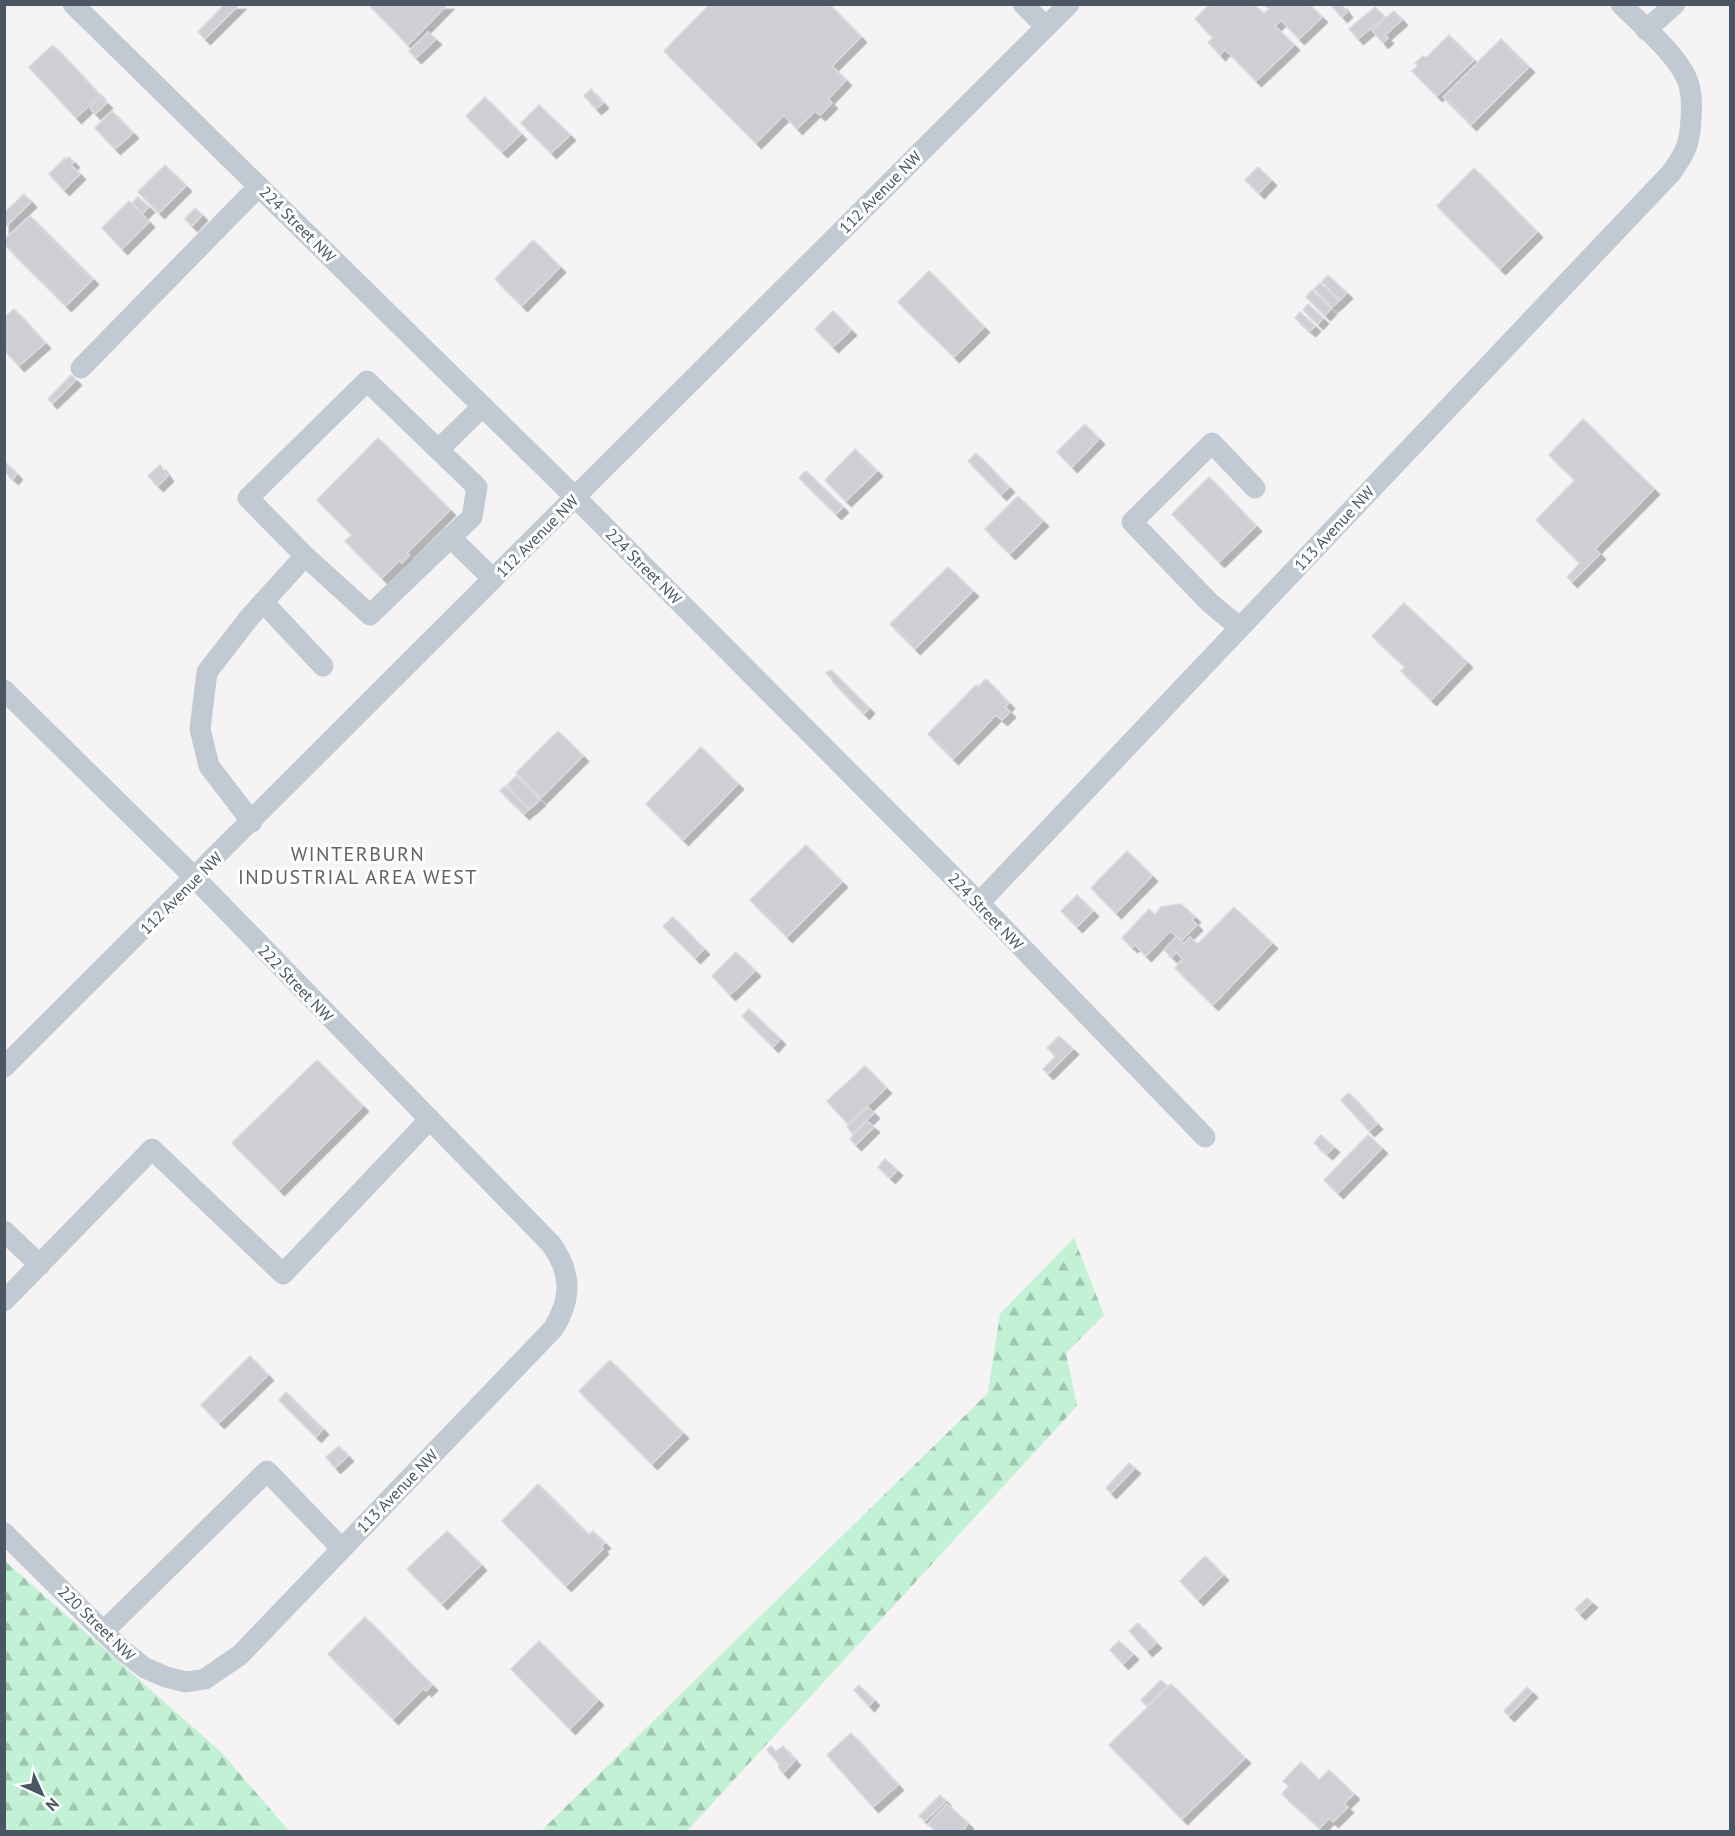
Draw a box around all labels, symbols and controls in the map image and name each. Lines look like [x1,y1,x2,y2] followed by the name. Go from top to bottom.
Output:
[835,146,926,237] street label: 112 Avenue NW
[256,182,341,267] street label: 224 Street NW
[1290,481,1379,574] street label: 113 Avenue NW
[492,490,583,581] street label: 112 Avenue NW
[602,524,687,609] street label: 224 Street NW
[238,841,478,890] district label: WINTERBURN INDUSTRIAL AREA WEST
[136,847,227,938] street label: 112 Avenue NW
[944,868,1028,954] street label: 224 Street NW
[254,940,338,1026] street label: 222 Street NW
[352,1445,442,1537] street label: 113 Avenue NW
[54,1581,140,1665] street label: 220 Street NW
[12,1764,72,1824] north arrow
[42,1794,63,1815] text: N

